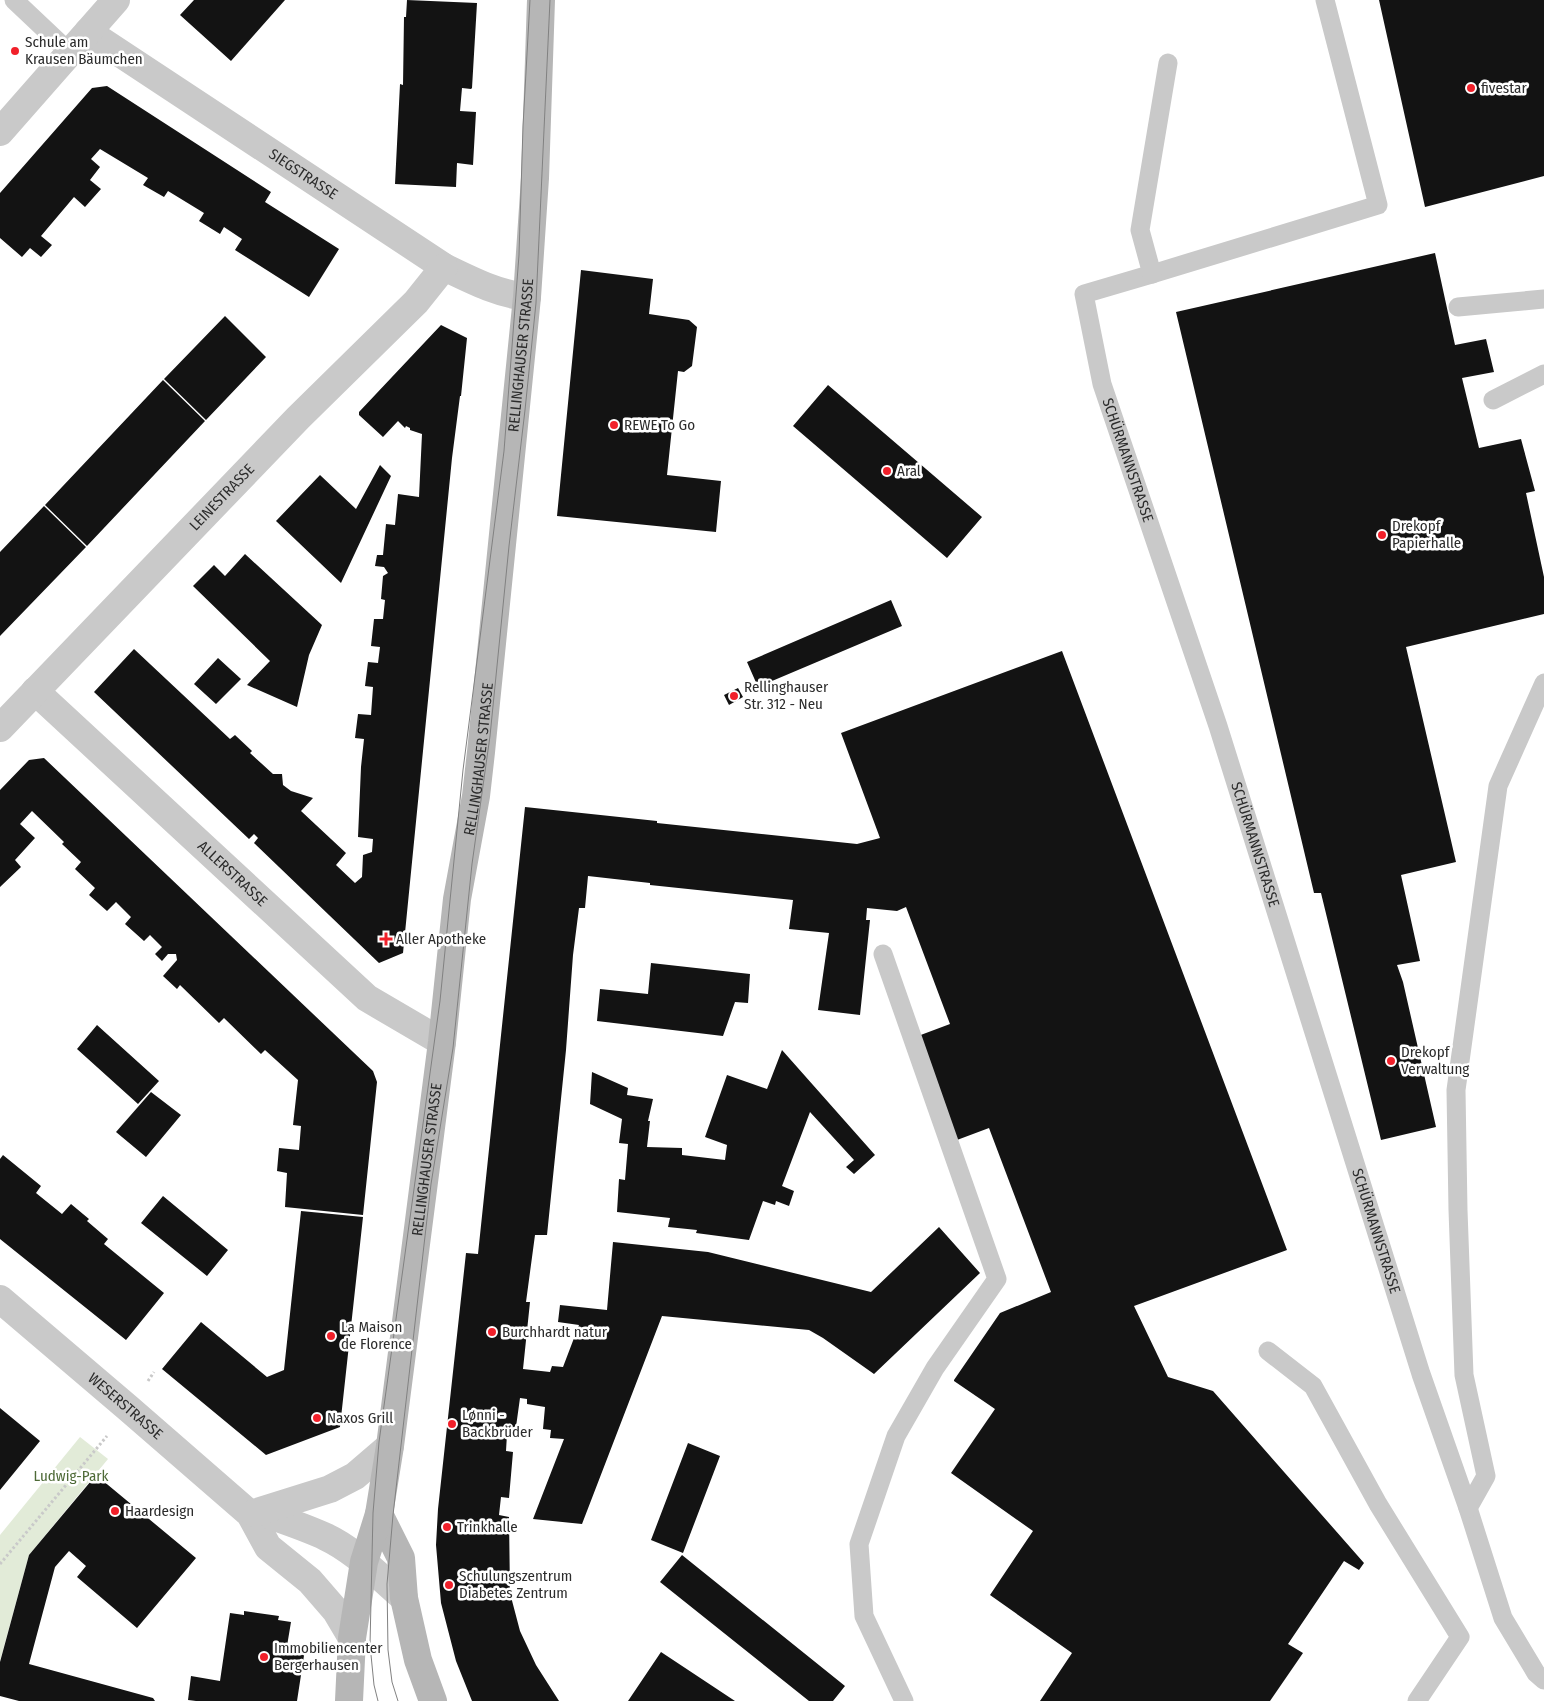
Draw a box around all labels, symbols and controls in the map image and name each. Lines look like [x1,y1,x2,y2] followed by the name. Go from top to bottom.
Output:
[25,33,143,68] place label: Schule am Krausen Bäumchen
[9,45,21,57] marker: Schule am Krausen Bäumchen
[1481,79,1527,97] place label: fivestar
[1465,82,1477,94] marker: fivestar
[265,145,341,203] street label: SIEGSTRASSE
[504,278,537,433] street label: RELLINGHAUSER STRASSE
[1098,396,1157,524] street label: SCHÜRMANNSTRASSE
[624,416,695,434] place label: REWE To Go
[608,419,620,431] marker: REWE To Go
[186,460,258,534] street label: LEINESTRASSE
[897,462,921,480] place label: Aral
[881,465,893,477] marker: Aral
[1392,517,1461,552] place label: Drekopf Papierhalle
[1376,529,1388,541] marker: Drekopf Papierhalle
[744,678,829,713] place label: Rellinghauser Str. 312 - Neu
[460,682,497,837] street label: RELLINGHAUSER STRASSE
[728,690,740,702] marker: Rellinghauser Str. 312 - Neu
[1227,780,1283,909] street label: SCHÜRMANNSTRASSE
[194,837,271,910] street label: ALLERSTRASSE
[396,930,486,948] place label: Aller Apotheke
[380,933,392,945] marker: Aller Apotheke
[1401,1043,1469,1078] place label: Drekopf Verwaltung
[1385,1055,1397,1067] marker: Drekopf Verwaltung
[408,1082,446,1237] street label: RELLINGHAUSER STRASSE
[1348,1166,1404,1296] street label: SCHÜRMANNSTRASSE
[341,1318,412,1353] place label: La Maison de Florence
[502,1323,608,1341] place label: Burchhardt natur
[486,1326,498,1338] marker: Burchhardt natur
[325,1330,337,1342] marker: La Maison de Florence
[85,1369,167,1443] street label: WESERSTRASSE
[462,1406,533,1441] place label: Lønni - Backbrüder
[327,1409,393,1427] place label: Naxos Grill
[311,1412,323,1424] marker: Naxos Grill
[446,1418,458,1430] marker: Lønni - Backbrüder
[34,1467,109,1485] park label: Ludwig-Park
[125,1502,194,1520] place label: Haardesign
[109,1505,121,1517] marker: Haardesign
[457,1518,518,1536] place label: Trinkhalle
[441,1521,453,1533] marker: Trinkhalle
[459,1567,572,1602] place label: Schulungszentrum Diabetes Zentrum
[443,1579,455,1591] marker: Schulungszentrum Diabetes Zentrum
[274,1639,383,1674] place label: Immobiliencenter Bergerhausen
[258,1651,270,1663] marker: Immobiliencenter Bergerhausen

